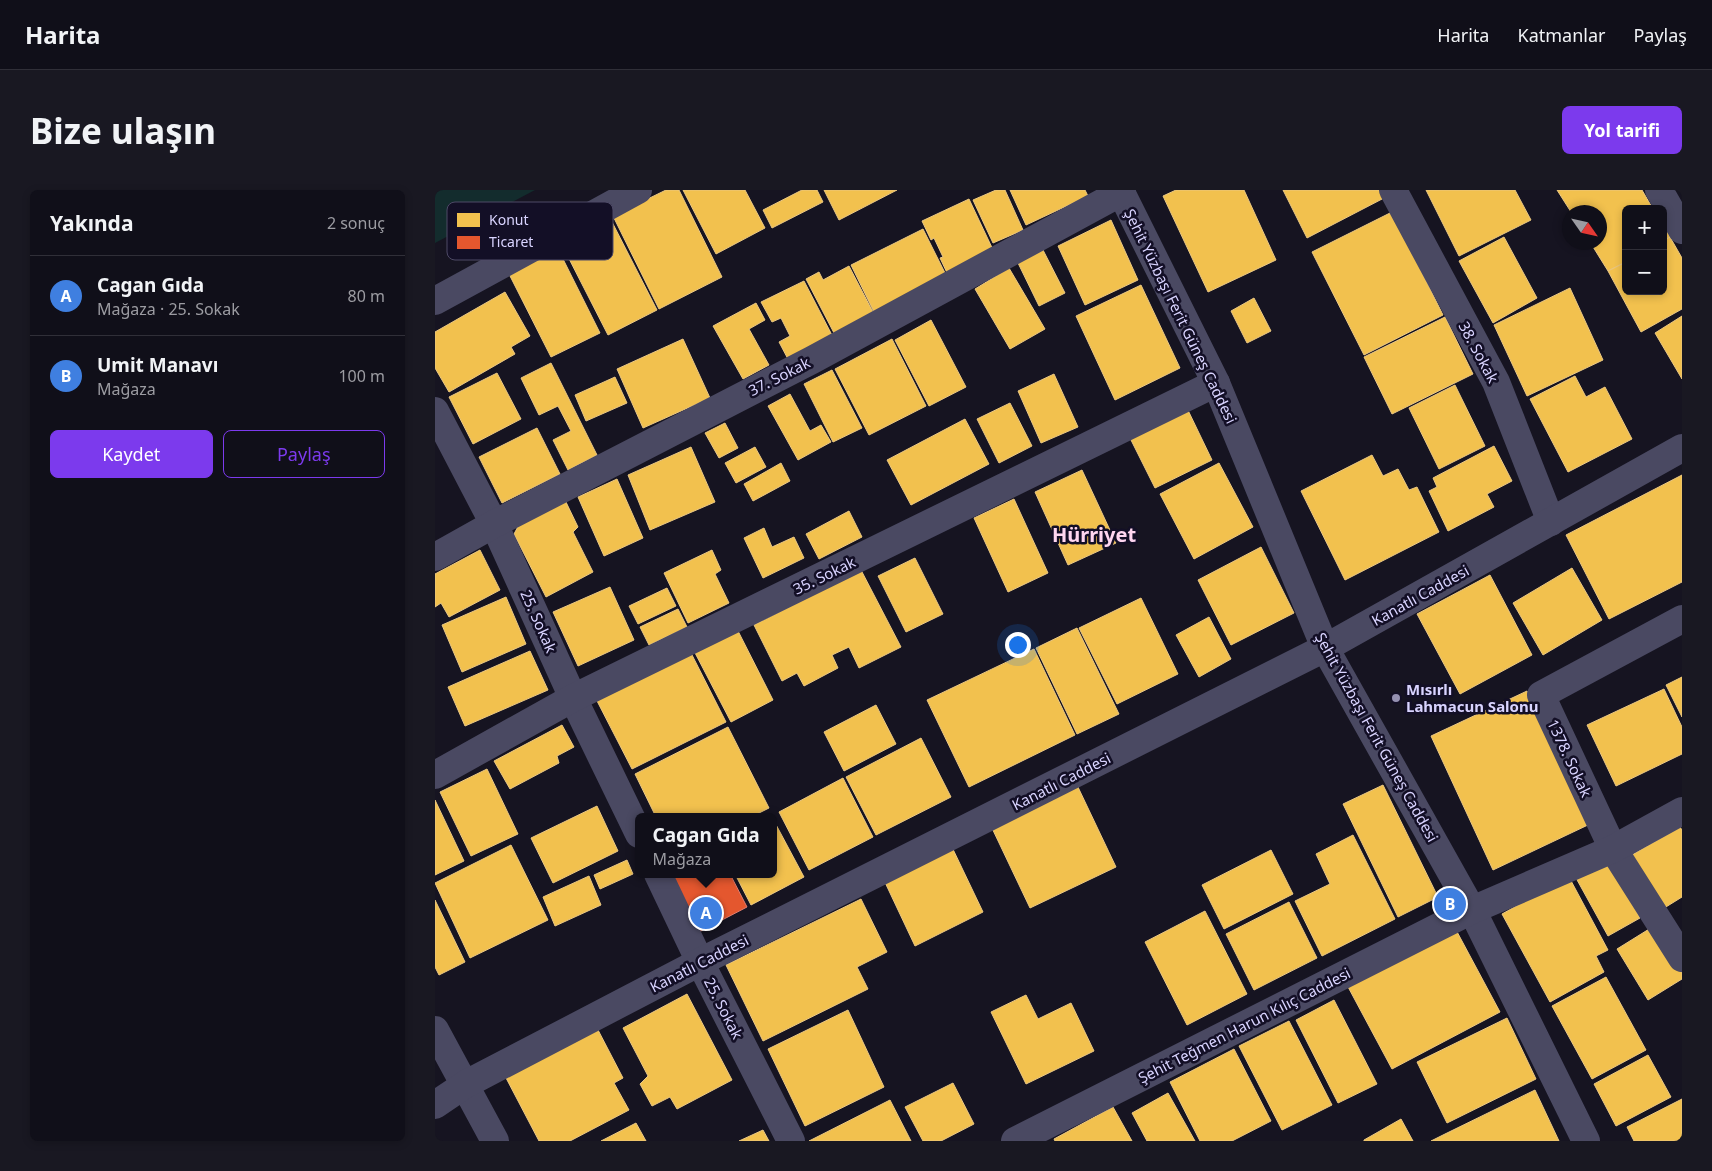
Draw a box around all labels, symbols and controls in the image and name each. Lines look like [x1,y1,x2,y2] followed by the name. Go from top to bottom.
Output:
[25,18,100,51] text: Harita
[1437,23,1489,47] text: Harita
[1517,23,1605,47] text: Katmanlar
[1633,23,1687,47] text: Paylaş
[1562,106,1682,154] button: Yol tarifi
[30,107,216,154] text: Bize ulaşın
[447,202,613,260] legend
[1120,205,1242,427] street label: Şehit Yüzbaşı Ferit Güneş Caddesi
[1562,205,1607,250] north arrow
[1622,205,1667,295] map controls
[1622,205,1667,250] button: +
[50,209,133,237] text: Yakında
[489,210,529,229] text: Konut
[327,212,385,234] text: 2 sonuç
[489,232,533,251] text: Ticaret
[1622,250,1667,295] button: −
[97,272,204,298] text: Cagan Gıda
[60,285,72,307] text: A
[348,285,385,307] text: 80 m
[97,298,240,320] text: Mağaza · 25. Sokak
[1454,318,1504,386] street label: 38. Sokak
[97,352,218,378] text: Umit Manavı
[745,352,813,400] street label: 37. Sokak
[61,365,71,387] text: B
[338,365,385,387] text: 100 m
[97,378,156,400] text: Mağaza
[50,430,213,478] button: Kaydet
[223,430,385,478] button: Paylaş
[1052,521,1136,548] district label: Hürriyet
[790,551,858,599] street label: 35. Sokak
[1368,560,1472,630] street label: Kanatlı Caddesi
[516,586,562,656] street label: 25. Sokak
[1311,629,1443,845] street label: Şehit Yüzbaşı Ferit Güneş Caddesi
[1005,632,1031,658] your location
[1406,679,1538,716] place label: Mısırlı Lahmacun Salonu
[1390,692,1402,704] marker: Mısırlı Lahmacun Salonu
[1543,716,1597,800] street label: 1378. Sokak
[1008,748,1114,814] street label: Kanatlı Caddesi
[635,813,777,878] popup
[652,822,760,848] text: Cagan Gıda
[652,848,711,870] text: Mağaza
[1434,885,1466,923] pin: B
[690,894,722,932] pin: A
[646,930,752,996] street label: Kanatlı Caddesi
[1134,963,1354,1087] street label: Şehit Teğmen Harun Kılıç Caddesi
[700,974,748,1042] street label: 25. Sokak

